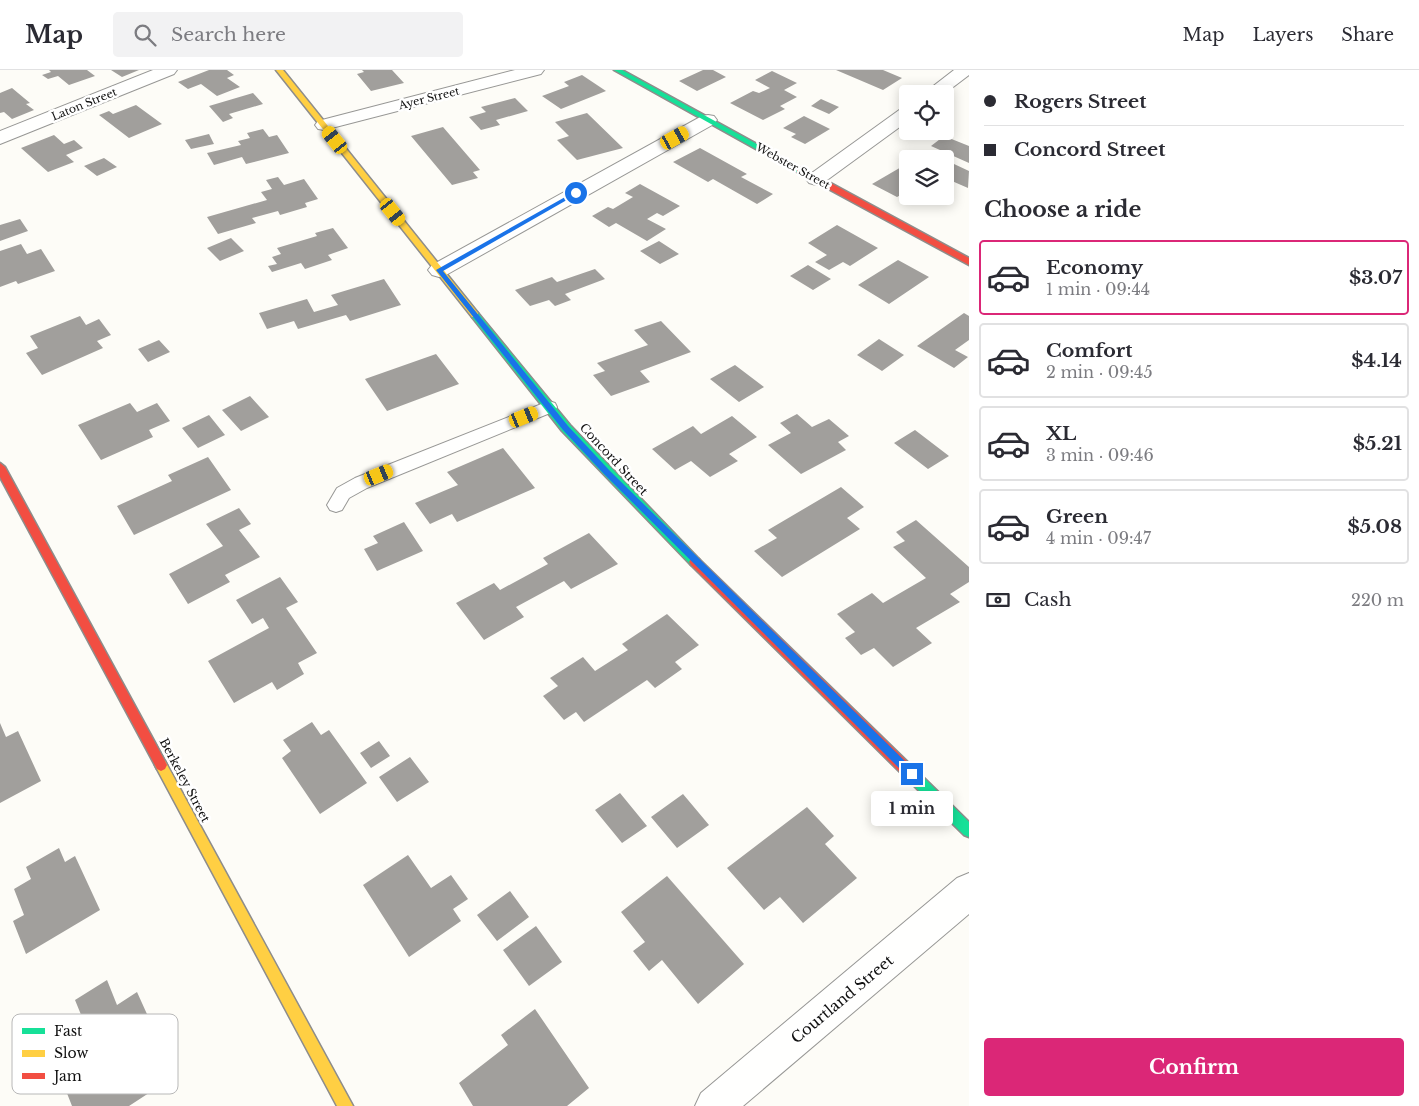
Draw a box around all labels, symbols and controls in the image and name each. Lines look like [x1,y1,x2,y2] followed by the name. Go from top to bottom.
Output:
[113,12,463,57] search box
[25,20,83,49] text: Map
[131,21,159,49] icon: search
[171,23,286,46] text: Search here
[1183,24,1224,46] text: Map
[1252,24,1313,46] text: Layers
[1341,24,1394,46] text: Share
[396,83,462,113] street label: Ayer Street
[49,84,120,123] street label: Laton Street
[899,85,954,205] map controls
[899,85,954,140] button: locate
[1014,90,1146,113] text: Rogers Street
[319,124,350,156] car
[658,124,691,152] car
[1014,138,1165,161] text: Concord Street
[753,139,833,192] street label: Webster Street
[899,150,954,205] button: layers
[565,182,587,204] route start
[377,196,408,228] car
[984,196,1141,223] text: Choose a ride
[986,255,1031,300] icon: car
[1046,256,1143,279] text: Economy
[1349,266,1402,289] text: $3.07
[1046,279,1150,299] text: 1 min · 09:44
[986,338,1031,383] icon: car
[1046,339,1133,362] text: Comfort
[1351,349,1402,372] text: $4.14
[1046,362,1153,382] text: 2 min · 09:45
[507,404,540,430] car
[577,420,652,499] street label: Concord Street
[986,421,1031,466] icon: car
[1046,422,1076,445] text: XL
[1353,432,1402,455] text: $5.21
[1046,445,1154,465] text: 3 min · 09:46
[362,462,395,488] car
[986,504,1031,549] icon: car
[1046,505,1108,528] text: Green
[1347,515,1402,538] text: $5.08
[1046,528,1151,548] text: 4 min · 09:47
[984,586,1012,614] icon: cash
[1024,588,1071,611] text: Cash
[1351,590,1404,610] text: 220 m
[157,735,214,825] street label: Berkeley Street
[901,763,923,785] route end
[871,792,953,826] callout: 1 min
[889,798,935,818] text: 1 min
[787,950,897,1047] street label: Courtland Street
[12,1014,178,1094] legend
[54,1022,83,1040] text: Fast
[984,1038,1404,1096] button: Confirm
[54,1044,88,1062] text: Slow
[52,1067,82,1085] text: Jam

